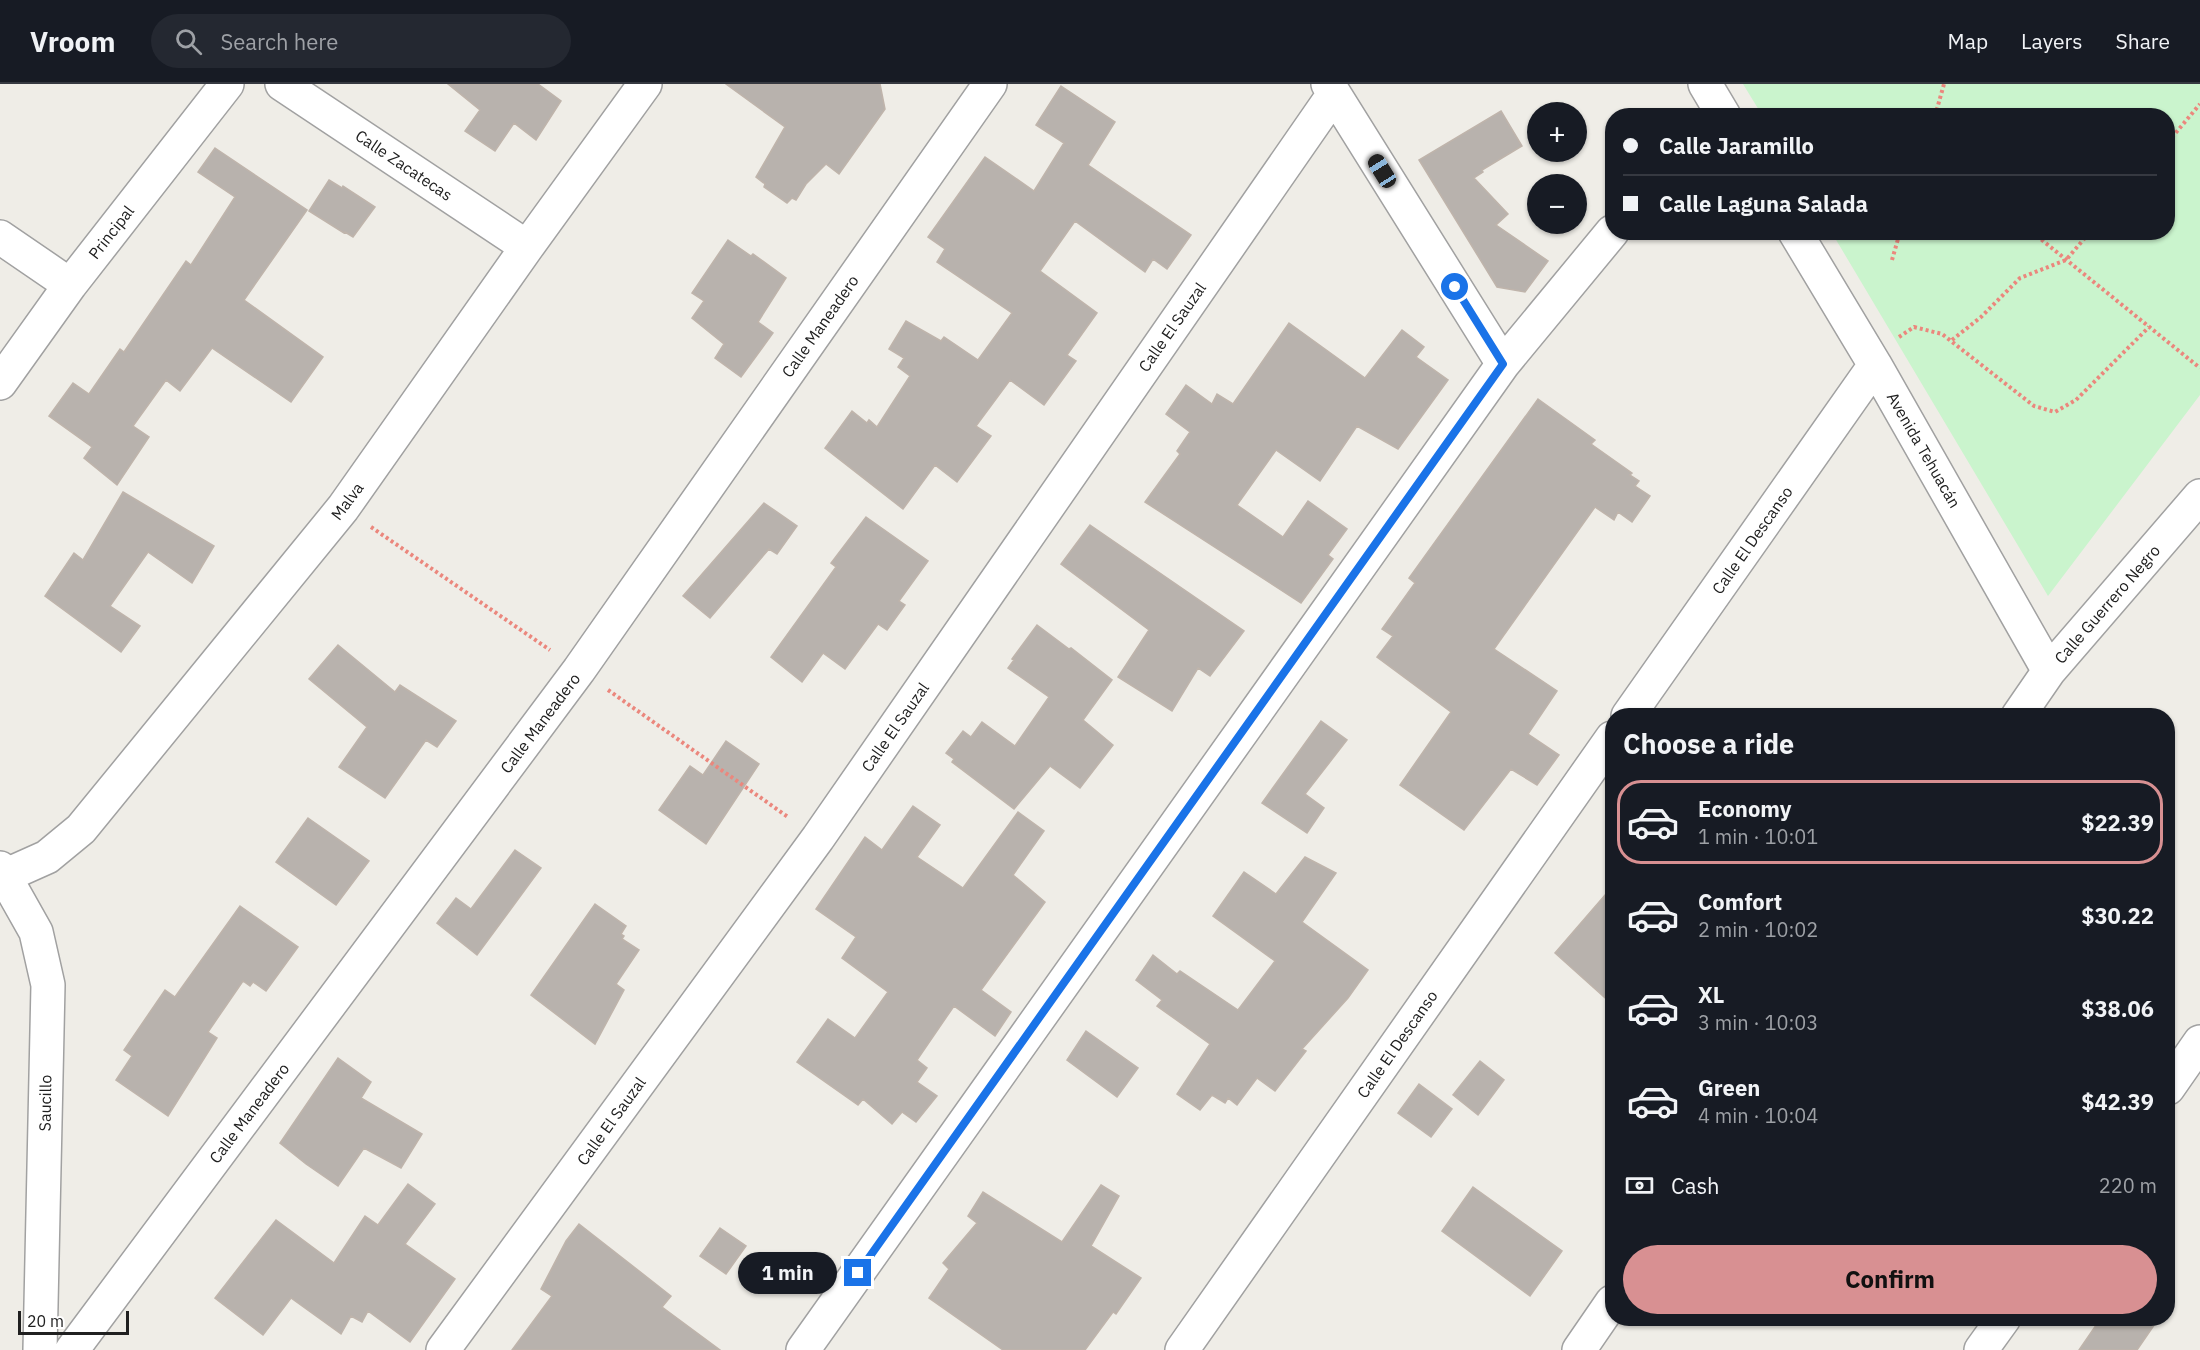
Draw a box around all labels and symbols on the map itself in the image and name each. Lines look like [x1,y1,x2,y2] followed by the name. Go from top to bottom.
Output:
[352,125,456,205] street label: Calle Zacatecas
[1365,151,1399,191] car
[84,201,138,263] street label: Principal
[777,271,863,381] street label: Calle Maneadero
[1441,273,1468,300] route start
[1134,279,1210,375] street label: Calle El Sauzal
[1883,389,1965,511] street label: Avenida Tehuacán
[326,478,368,524] street label: Malva
[1707,482,1797,598] street label: Calle El Descanso
[2050,540,2164,668] street label: Calle Guerrero Negro
[496,669,584,777] street label: Calle Maneadero
[857,679,933,775] street label: Calle El Sauzal
[1352,986,1442,1102] street label: Calle El Descanso
[205,1059,293,1167] street label: Calle Maneadero
[572,1073,650,1169] street label: Calle El Sauzal
[35,1075,55,1131] street label: Saucillo
[738,1252,837,1294] callout: 1 min
[844,1259,871,1286] route end
[18,1308,129,1336] scale bar

